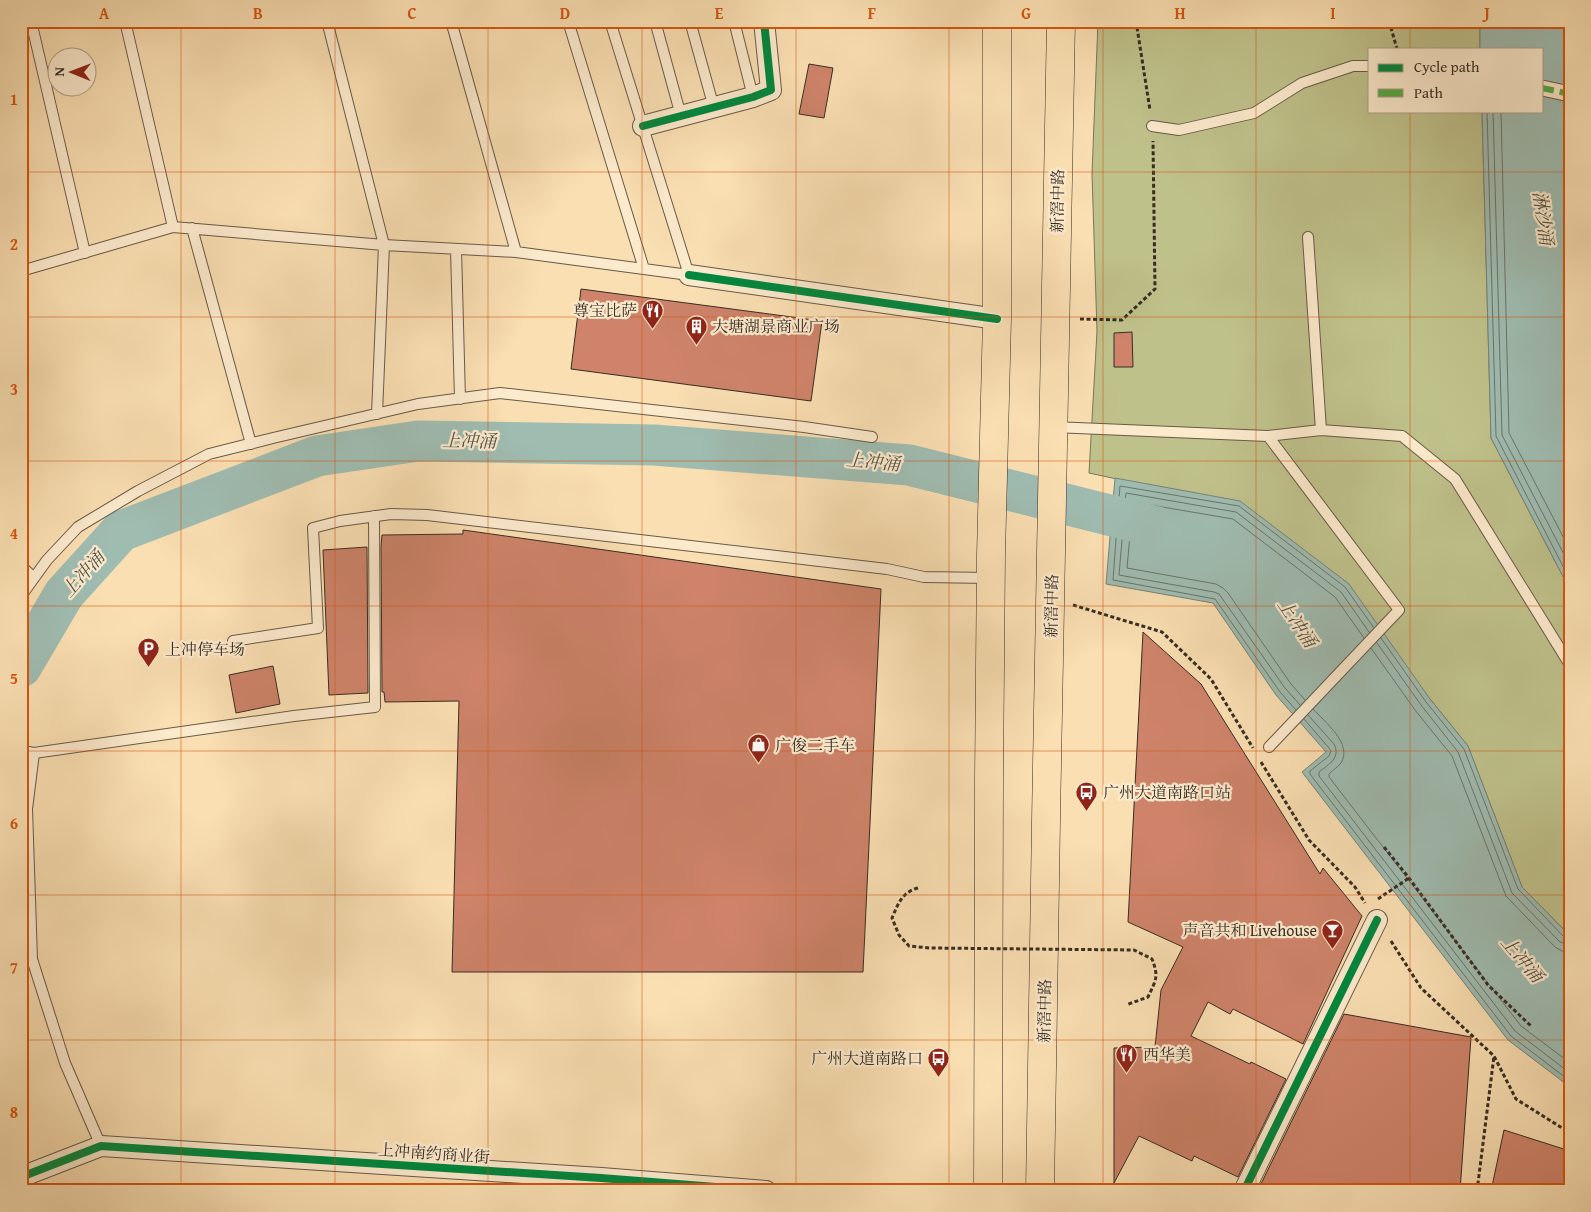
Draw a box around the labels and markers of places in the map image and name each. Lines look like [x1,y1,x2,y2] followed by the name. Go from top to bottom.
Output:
[573,298,637,322] place label: 尊宝比萨
[641,298,665,329] restaurant icon: 尊宝比萨
[684,314,708,345] building icon: 大塘湖景商业广场
[712,314,840,338] place label: 大塘湖景商业广场
[137,637,161,668] parking icon: 上冲停车场
[165,637,245,661] place label: 上冲停车场
[747,733,771,764] shop icon: 广俊二手车
[775,733,855,757] place label: 广俊二手车
[1075,780,1099,811] bus stop icon: 广州大道南路口站
[1103,780,1231,804] place label: 广州大道南路口站
[1182,918,1317,942] place label: 声音共和 Livehouse
[1321,918,1345,949] bar icon: 声音共和 Livehouse
[1115,1042,1139,1073] restaurant icon: 西华美
[1143,1042,1191,1066] place label: 西华美
[811,1046,923,1070] place label: 广州大道南路口
[927,1046,951,1077] bus stop icon: 广州大道南路口

